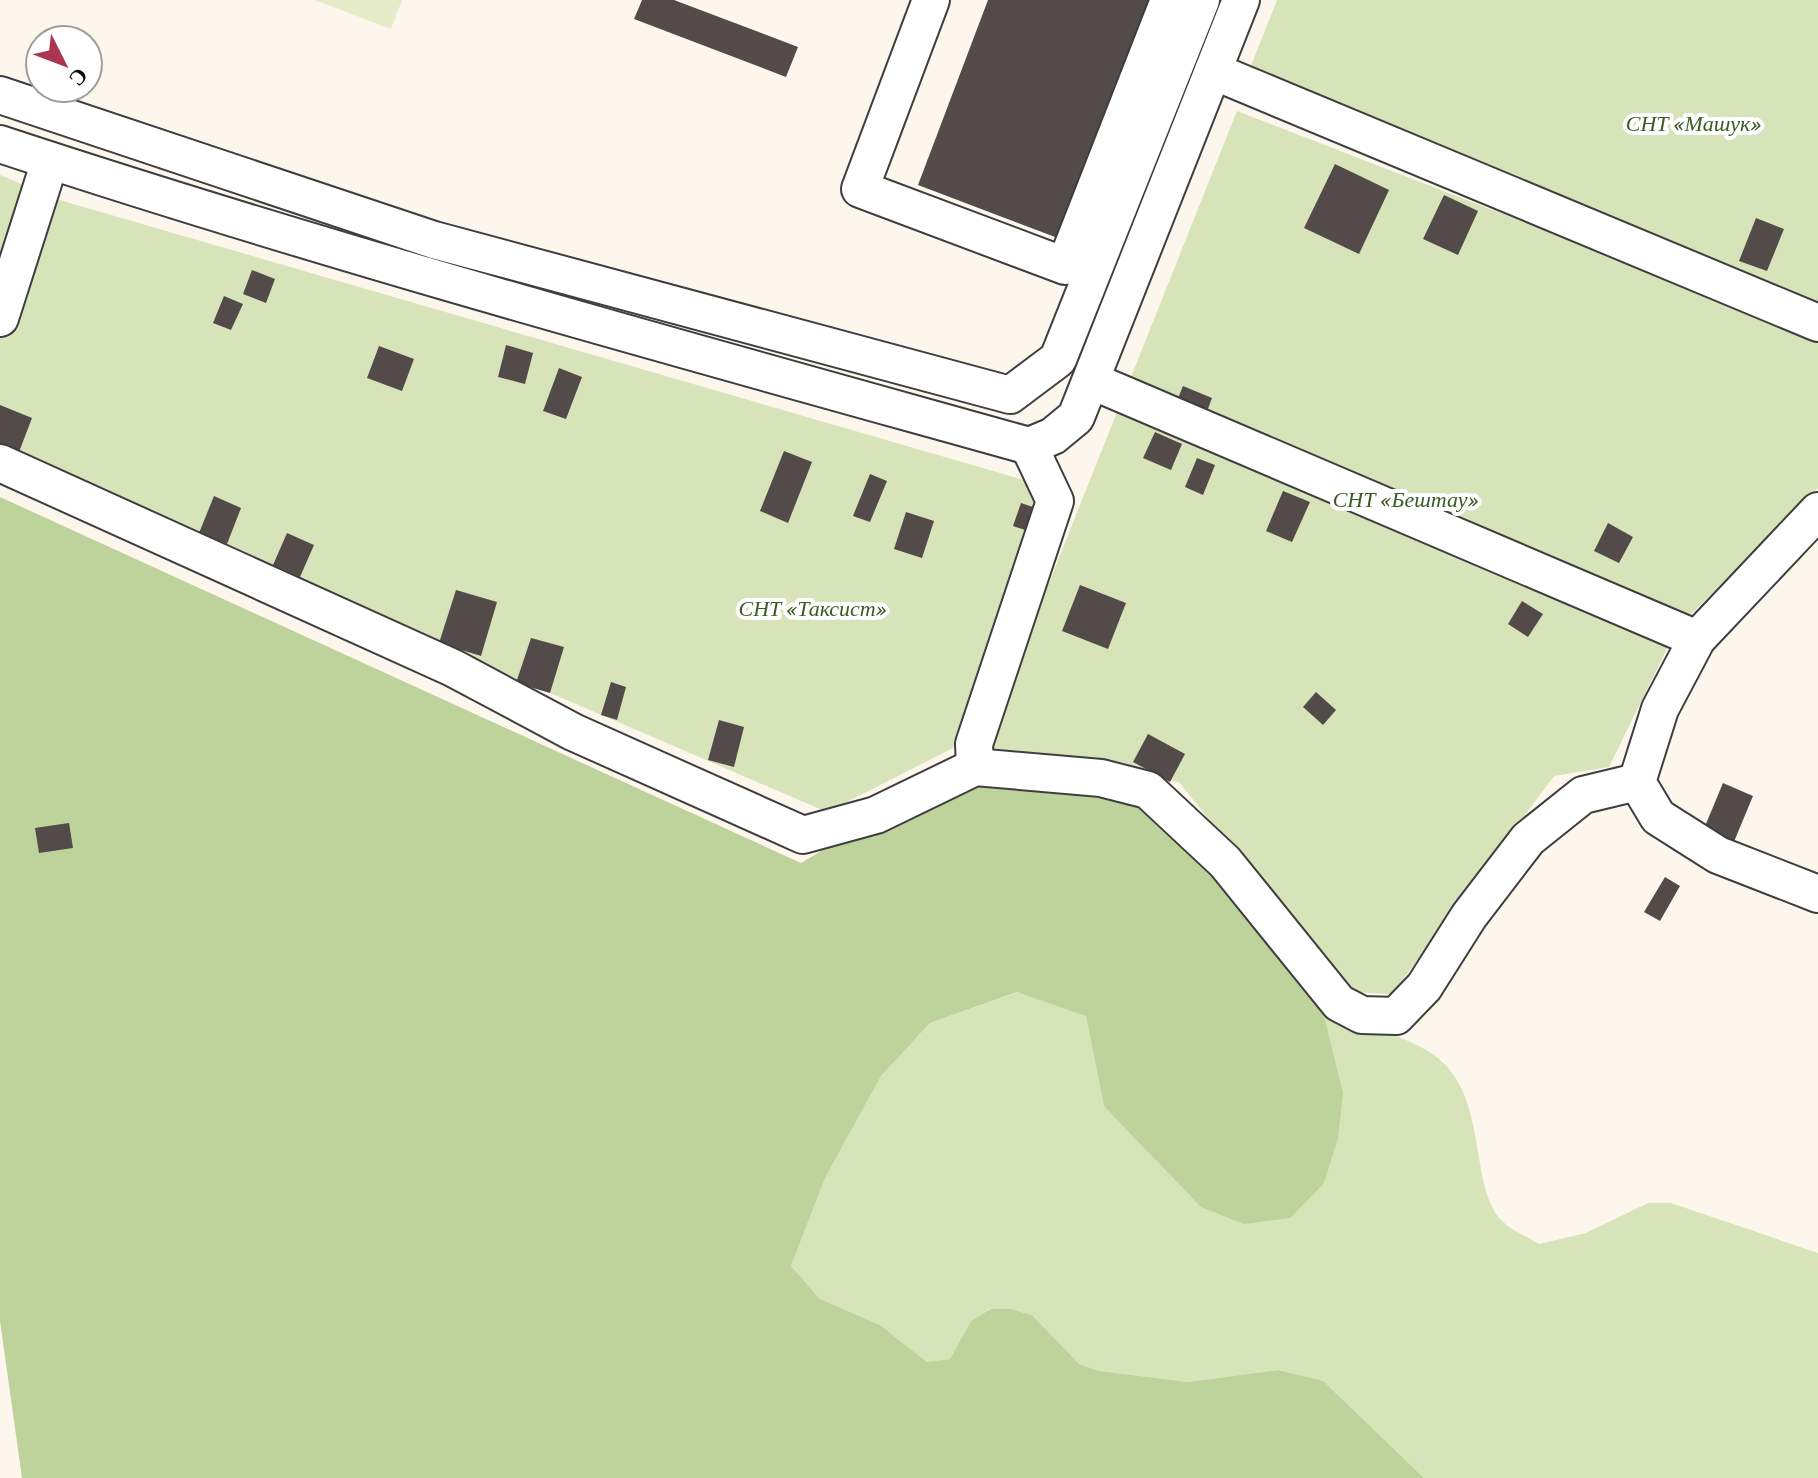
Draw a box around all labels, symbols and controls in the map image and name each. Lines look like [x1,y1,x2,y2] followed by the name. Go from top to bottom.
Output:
[24,24,104,104] north arrow
[64,63,93,91] text: С
[1626,111,1762,136] park label: СНТ «Машук»
[1333,487,1479,512] park label: СНТ «Бештау»
[738,596,888,621] park label: СНТ «Таксист»

